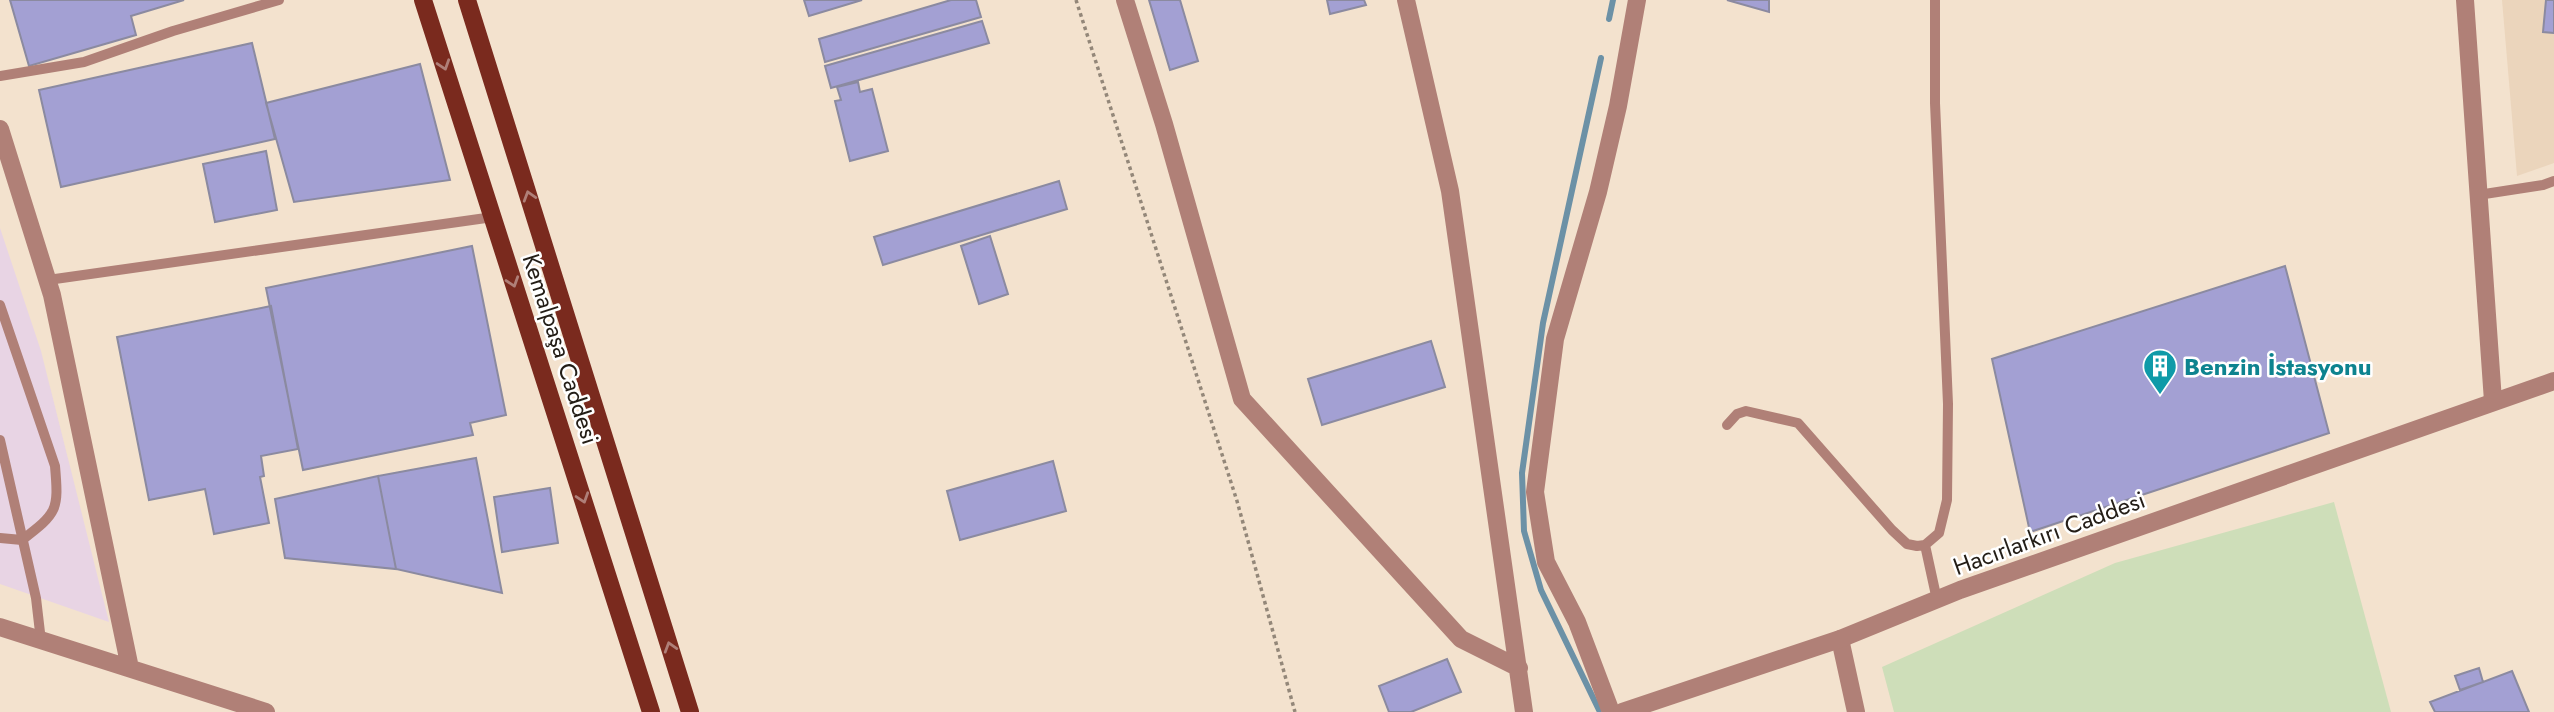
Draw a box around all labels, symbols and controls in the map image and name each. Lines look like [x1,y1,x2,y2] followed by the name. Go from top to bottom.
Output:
[436,59,451,71] one-way arrow
[522,190,537,202] one-way arrow
[514,249,608,449] street label: Kemalpaşa Caddesi
[505,275,520,287] one-way arrow
[2141,347,2179,396] building icon: Benzin İstasyonu
[2184,349,2372,384] place label: Benzin İstasyonu
[1948,482,2150,584] street label: Hacırlarkırı Caddesi
[575,492,589,504] one-way arrow
[663,641,678,653] one-way arrow

